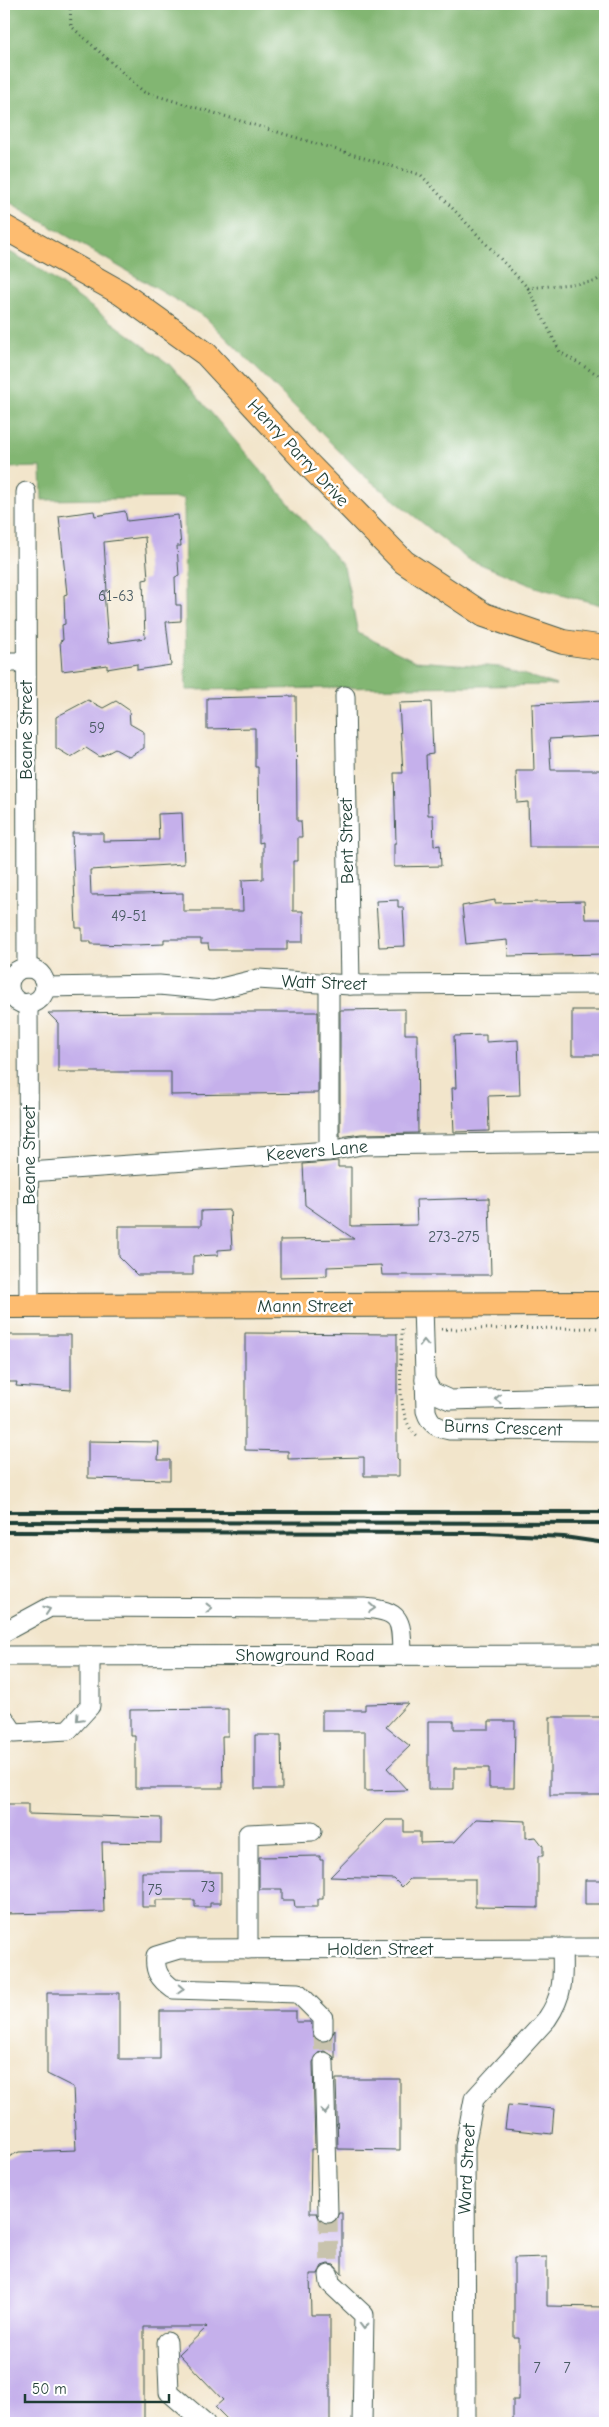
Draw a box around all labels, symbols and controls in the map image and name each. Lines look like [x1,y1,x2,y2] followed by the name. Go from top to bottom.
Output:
[243,395,353,511] street label: Henry Parry Drive
[98,587,134,605] house number: 61-63
[16,679,37,780] street label: Beane Street
[89,719,105,737] house number: 59
[336,797,358,884] street label: Bent Street
[111,907,147,925] house number: 49-51
[281,971,368,995] street label: Watt Street
[19,1104,40,1205] street label: Beane Street
[265,1136,369,1166] street label: Keevers Lane
[428,1228,480,1246] house number: 273-275
[257,1296,354,1317] street label: Mann Street
[419,1338,429,1346] one-way arrow
[494,1394,502,1405] one-way arrow
[444,1415,563,1441] street label: Burns Crescent
[206,1603,213,1613] one-way arrow
[368,1603,376,1614] one-way arrow
[42,1606,51,1616] one-way arrow
[236,1645,374,1666] street label: Showground Road
[76,1712,85,1721] one-way arrow
[201,1878,215,1896] house number: 73
[147,1881,163,1899] house number: 75
[327,1939,434,1960] street label: Holden Street
[177,1983,185,1994] one-way arrow
[320,2108,330,2115] one-way arrow
[454,2122,480,2215] street label: Ward Street
[359,2322,369,2330] one-way arrow
[533,2359,541,2377] house number: 7
[563,2359,571,2377] house number: 7
[25,2372,169,2404] scale bar
[32,2380,67,2398] text: 50 m

